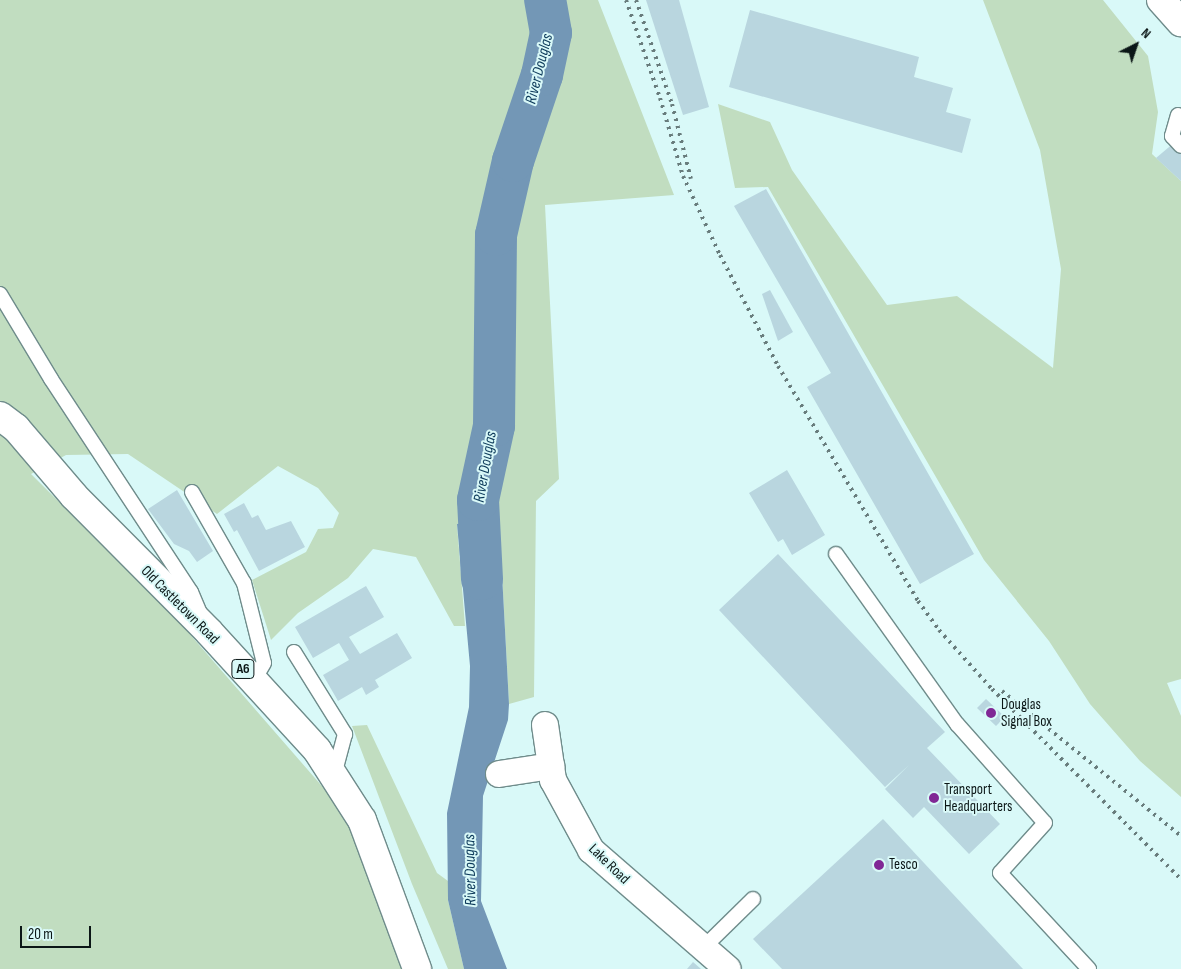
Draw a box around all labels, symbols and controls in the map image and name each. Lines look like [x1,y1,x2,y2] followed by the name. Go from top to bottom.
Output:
[1111,20,1161,70] north arrow
[1138,24,1155,42] text: N
[522,32,558,106] water label: River Douglas
[470,430,502,504] water label: River Douglas
[137,562,223,648] street label: Old Castletown Road
[230,658,256,681] road number: A6
[1001,695,1052,730] place label: Douglas Signal Box
[985,707,997,719] marker: Douglas Signal Box
[944,780,1012,815] place label: Transport Headquarters
[928,792,940,804] marker: Transport Headquarters
[461,834,481,906] water label: River Douglas
[585,840,633,888] street label: Lake Road
[889,856,918,874] place label: Tesco
[873,859,885,871] marker: Tesco
[22,916,94,948] scale bar
[28,925,53,944] text: 20 m

